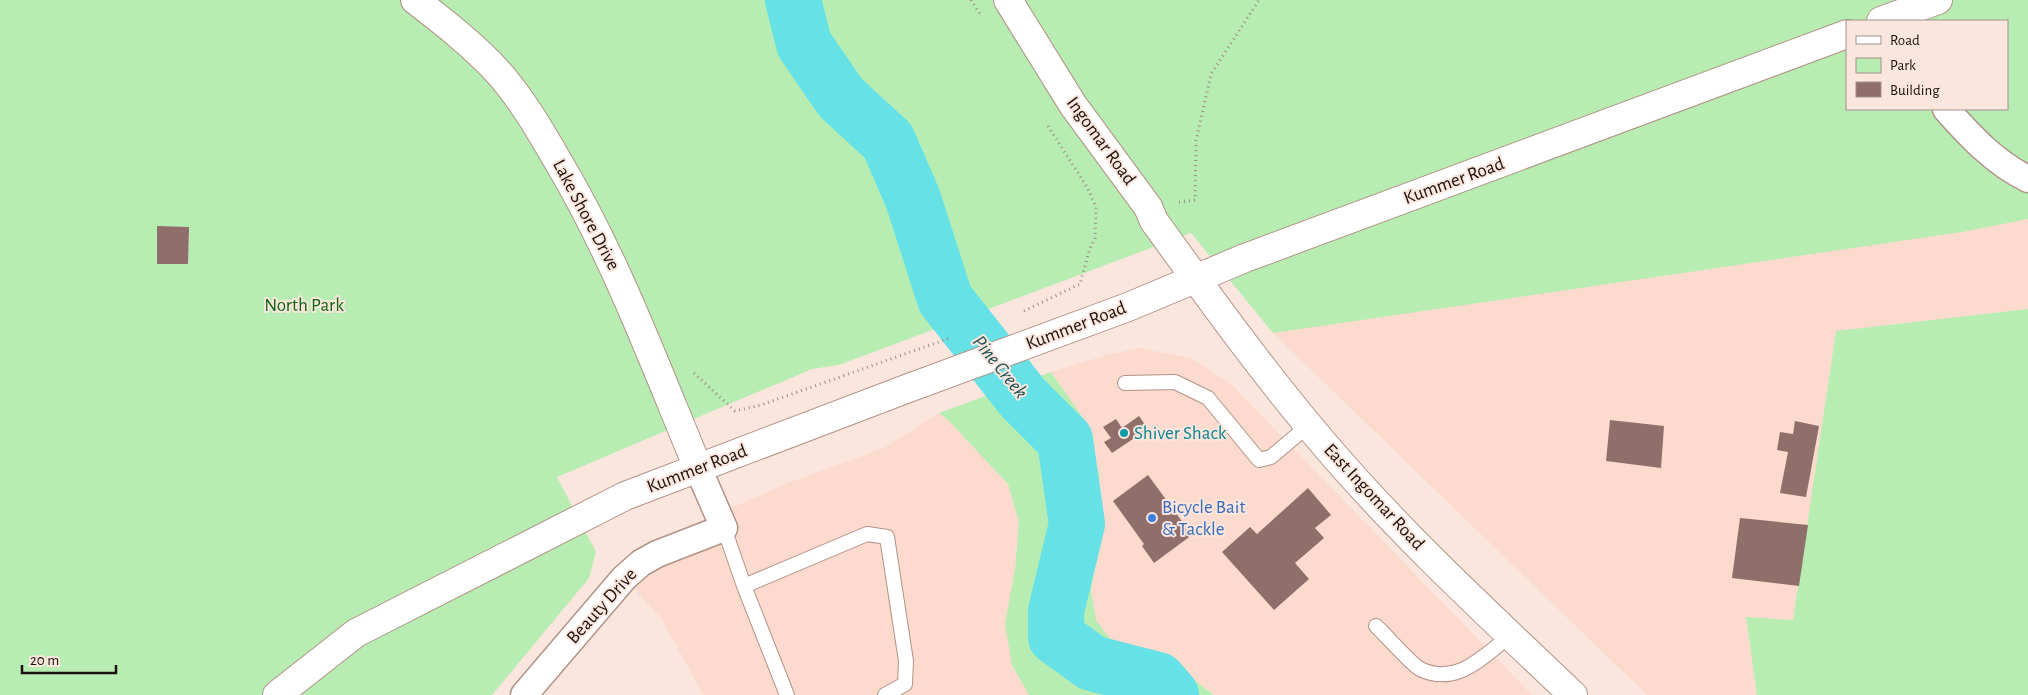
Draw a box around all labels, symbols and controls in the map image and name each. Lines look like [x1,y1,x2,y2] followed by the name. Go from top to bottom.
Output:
[1846,20,2008,110] legend
[1890,33,1920,48] text: Road
[1890,58,1916,73] text: Park
[1890,83,1940,98] text: Building
[1063,93,1139,189] street label: Ingomar Road
[1401,154,1507,208] street label: Kummer Road
[549,157,623,273] street label: Lake Shore Drive
[264,296,344,315] park label: North Park
[1023,298,1129,354] street label: Kummer Road
[969,332,1031,402] water label: Pine Creek
[1134,424,1227,443] place label: Shiver Shack
[1118,427,1130,439] marker: Shiver Shack
[1320,440,1428,554] street label: East Ingomar Road
[644,441,750,497] street label: Kummer Road
[1162,498,1246,539] place label: Bicycle Bait & Tackle
[1146,512,1158,524] marker: Bicycle Bait & Tackle
[563,565,641,647] street label: Beauty Drive
[22,642,116,674] scale bar
[30,653,59,668] text: 20 m

